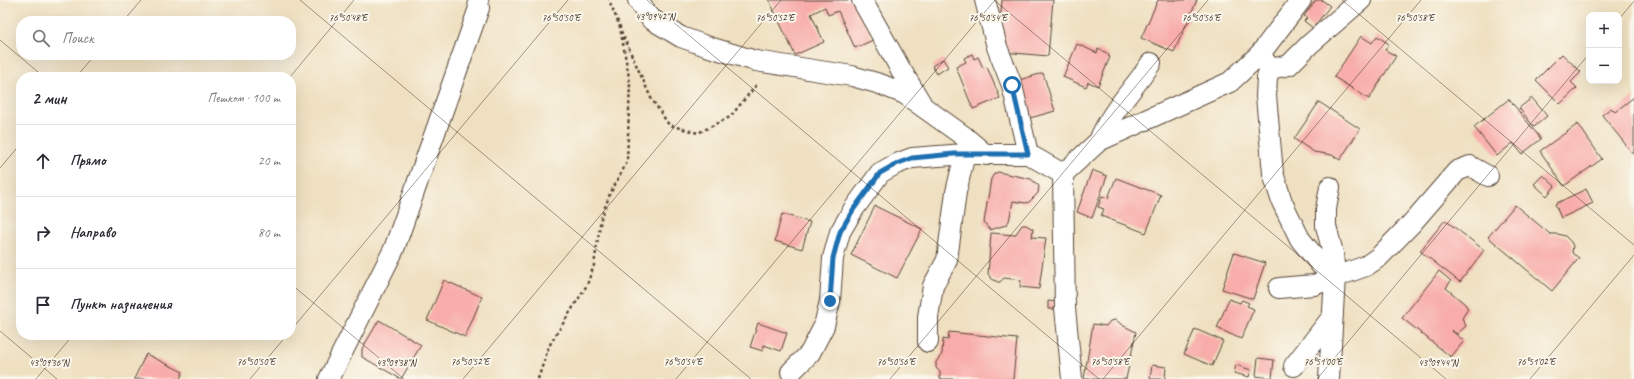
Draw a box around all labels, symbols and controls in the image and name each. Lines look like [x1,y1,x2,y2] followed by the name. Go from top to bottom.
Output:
[635,10,677,23] text: 43°09'42"N
[329,11,369,24] text: 76°50'48"E
[542,11,582,24] text: 76°50'50"E
[756,11,796,24] text: 76°50'52"E
[969,11,1009,24] text: 76°50'54"E
[1182,11,1222,24] text: 76°50'56"E
[1396,11,1436,24] text: 76°50'58"E
[1586,12,1622,84] map controls
[1586,12,1622,48] button: +
[16,16,296,60] search box
[30,27,52,49] icon: search
[62,29,94,48] text: Поиск
[1586,48,1622,84] button: −
[1003,76,1021,94] route start
[32,88,67,109] text: 2 мин
[207,90,280,106] text: Пешком · 100 m
[32,150,54,172] icon: ahead
[70,151,106,170] text: Прямо
[258,153,280,169] text: 20 m
[32,222,54,244] icon: right
[70,223,116,242] text: Направо
[258,225,280,241] text: 80 m
[821,292,839,310] route end
[32,294,54,316] icon: arrive
[70,295,172,314] text: Пункт назначения
[237,355,277,368] text: 76°50'50"E
[451,355,491,368] text: 76°50'52"E
[664,355,704,368] text: 76°50'54"E
[877,355,917,368] text: 76°50'56"E
[1091,355,1131,368] text: 76°50'58"E
[1304,355,1344,368] text: 76°51'00"E
[1517,355,1557,368] text: 76°51'02"E
[29,356,71,369] text: 43°09'36"N
[376,356,418,369] text: 43°09'38"N
[1418,356,1460,369] text: 43°09'44"N

